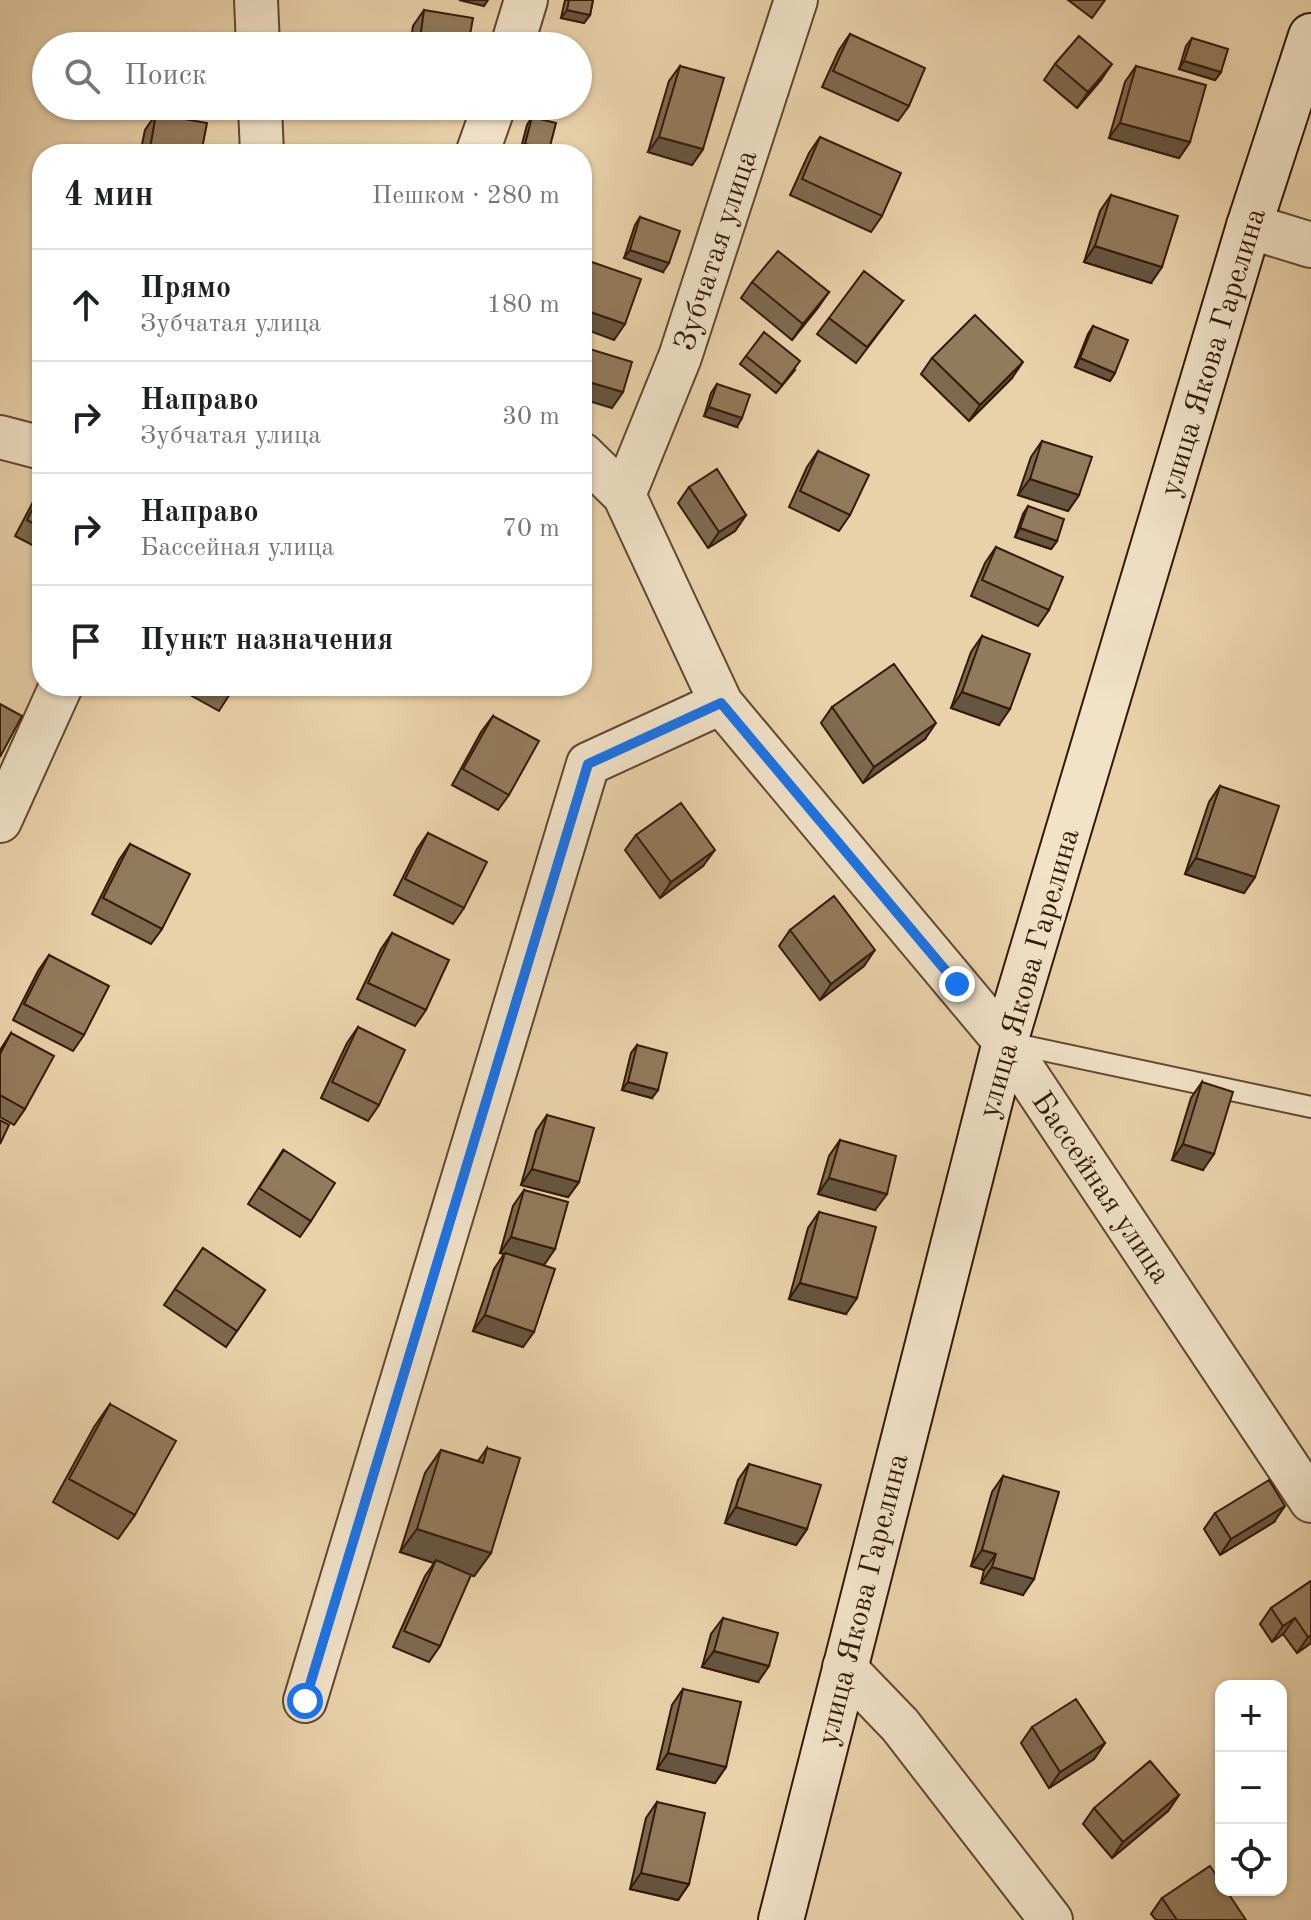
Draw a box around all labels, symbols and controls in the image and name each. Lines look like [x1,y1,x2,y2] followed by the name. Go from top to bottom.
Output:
[32,32,592,120] search box
[60,54,104,98] icon: search
[124,61,207,91] text: Поиск
[670,146,764,355] street label: Зубчатая улица
[64,179,154,213] text: 4 мин
[372,183,560,209] text: Пешком · 280 m
[1156,205,1272,500] street label: улица Якова Гарелина
[140,274,231,304] text: Прямо
[64,283,108,327] icon: ahead
[487,292,560,318] text: 180 m
[140,311,321,337] text: Зубчатая улица
[140,386,259,416] text: Направо
[64,395,108,439] icon: right
[502,404,560,430] text: 30 m
[140,423,321,449] text: Зубчатая улица
[140,498,259,528] text: Направо
[64,507,108,551] icon: right
[502,516,560,542] text: 70 m
[140,535,334,561] text: Бассейная улица
[64,619,108,663] icon: arrive
[140,626,393,656] text: Пункт назначения
[974,825,1086,1122] street label: улица Якова Гарелина
[939,966,975,1002] route end
[1025,1087,1176,1290] street label: Бассейная улица
[813,1450,915,1749] street label: улица Якова Гарелина
[1215,1680,1287,1896] map controls
[1215,1680,1287,1752] button: +
[287,1683,323,1719] route start
[1215,1752,1287,1824] button: −
[1215,1824,1287,1896] button: locate

